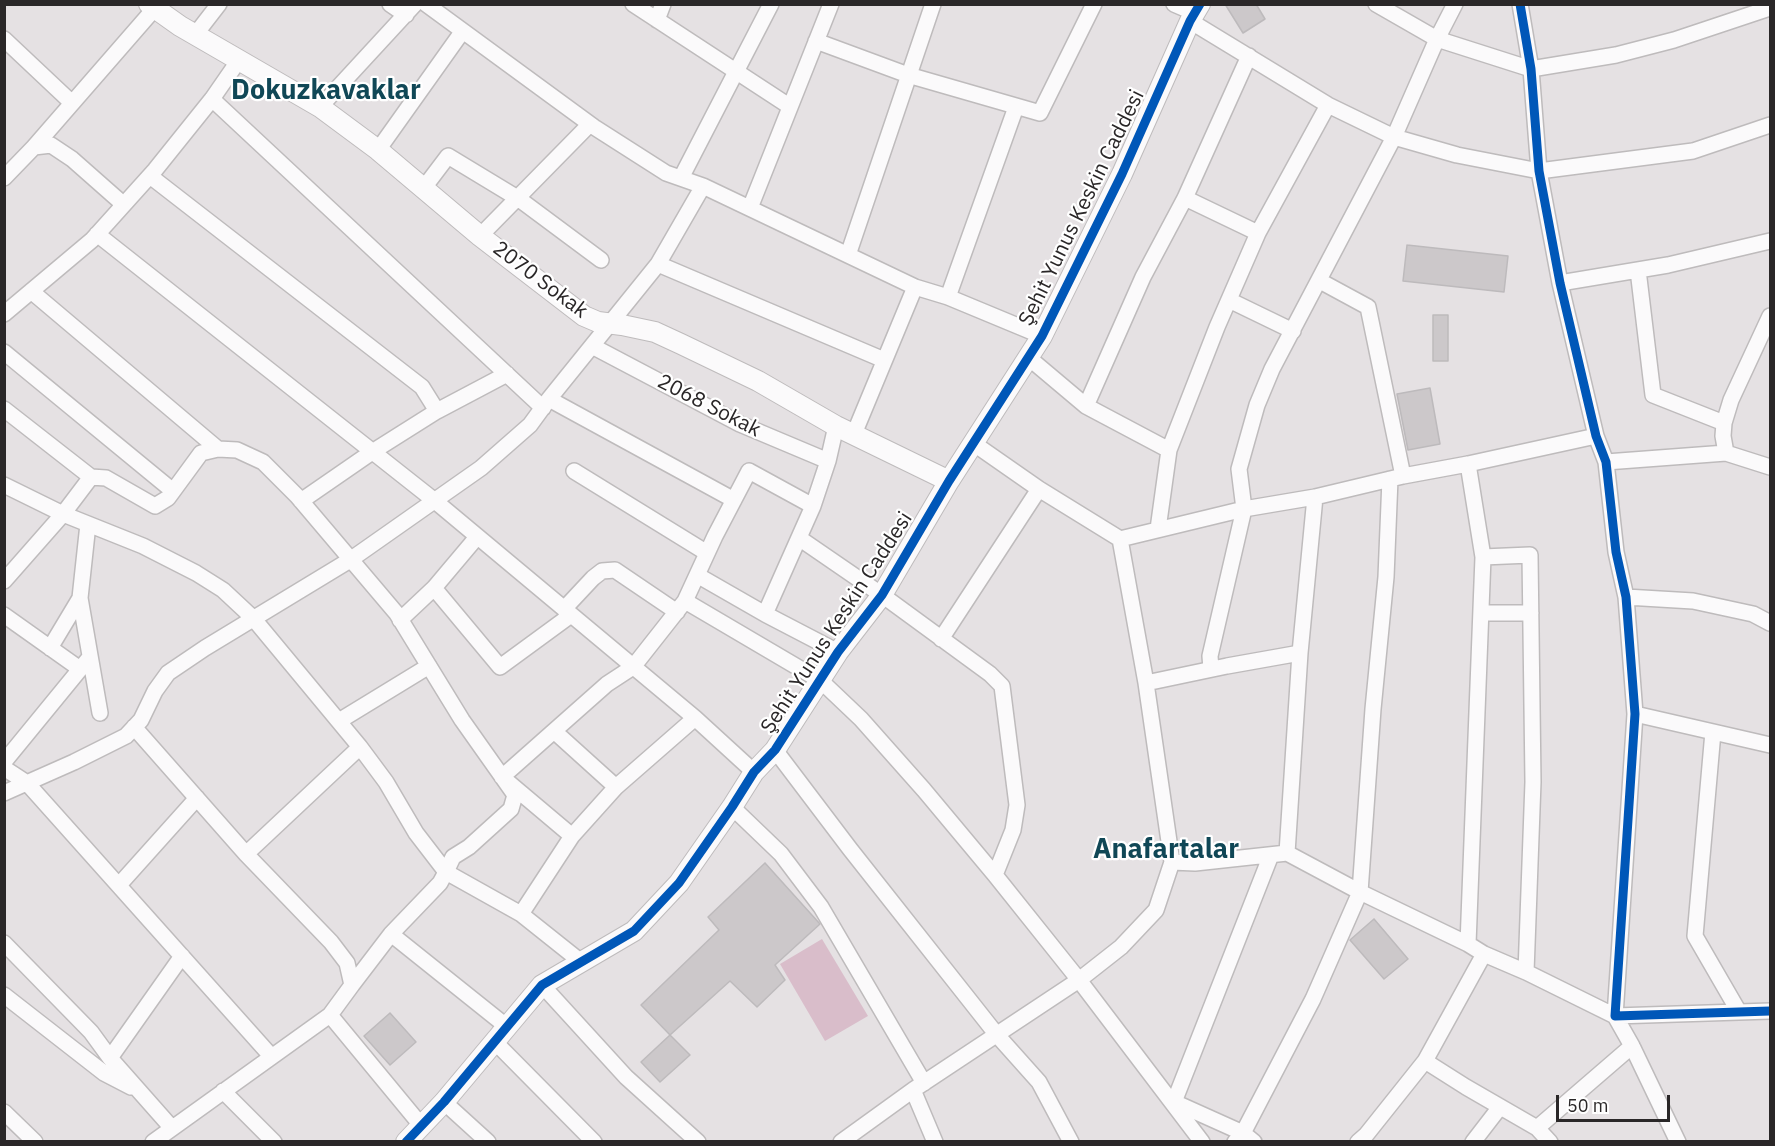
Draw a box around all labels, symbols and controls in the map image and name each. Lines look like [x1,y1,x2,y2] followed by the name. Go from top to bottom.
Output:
[231,75,421,107] district label: Dokuzkavaklar
[1014,86,1150,330] street label: Şehit Yunus Keskin Caddesi
[487,236,593,324] street label: 2070 Sokak
[653,369,765,443] street label: 2068 Sokak
[756,507,918,739] street label: Şehit Yunus Keskin Caddesi
[1093,834,1239,866] district label: Anafartalar
[1559,1083,1673,1121] scale bar
[1567,1094,1609,1117] text: 50 m

